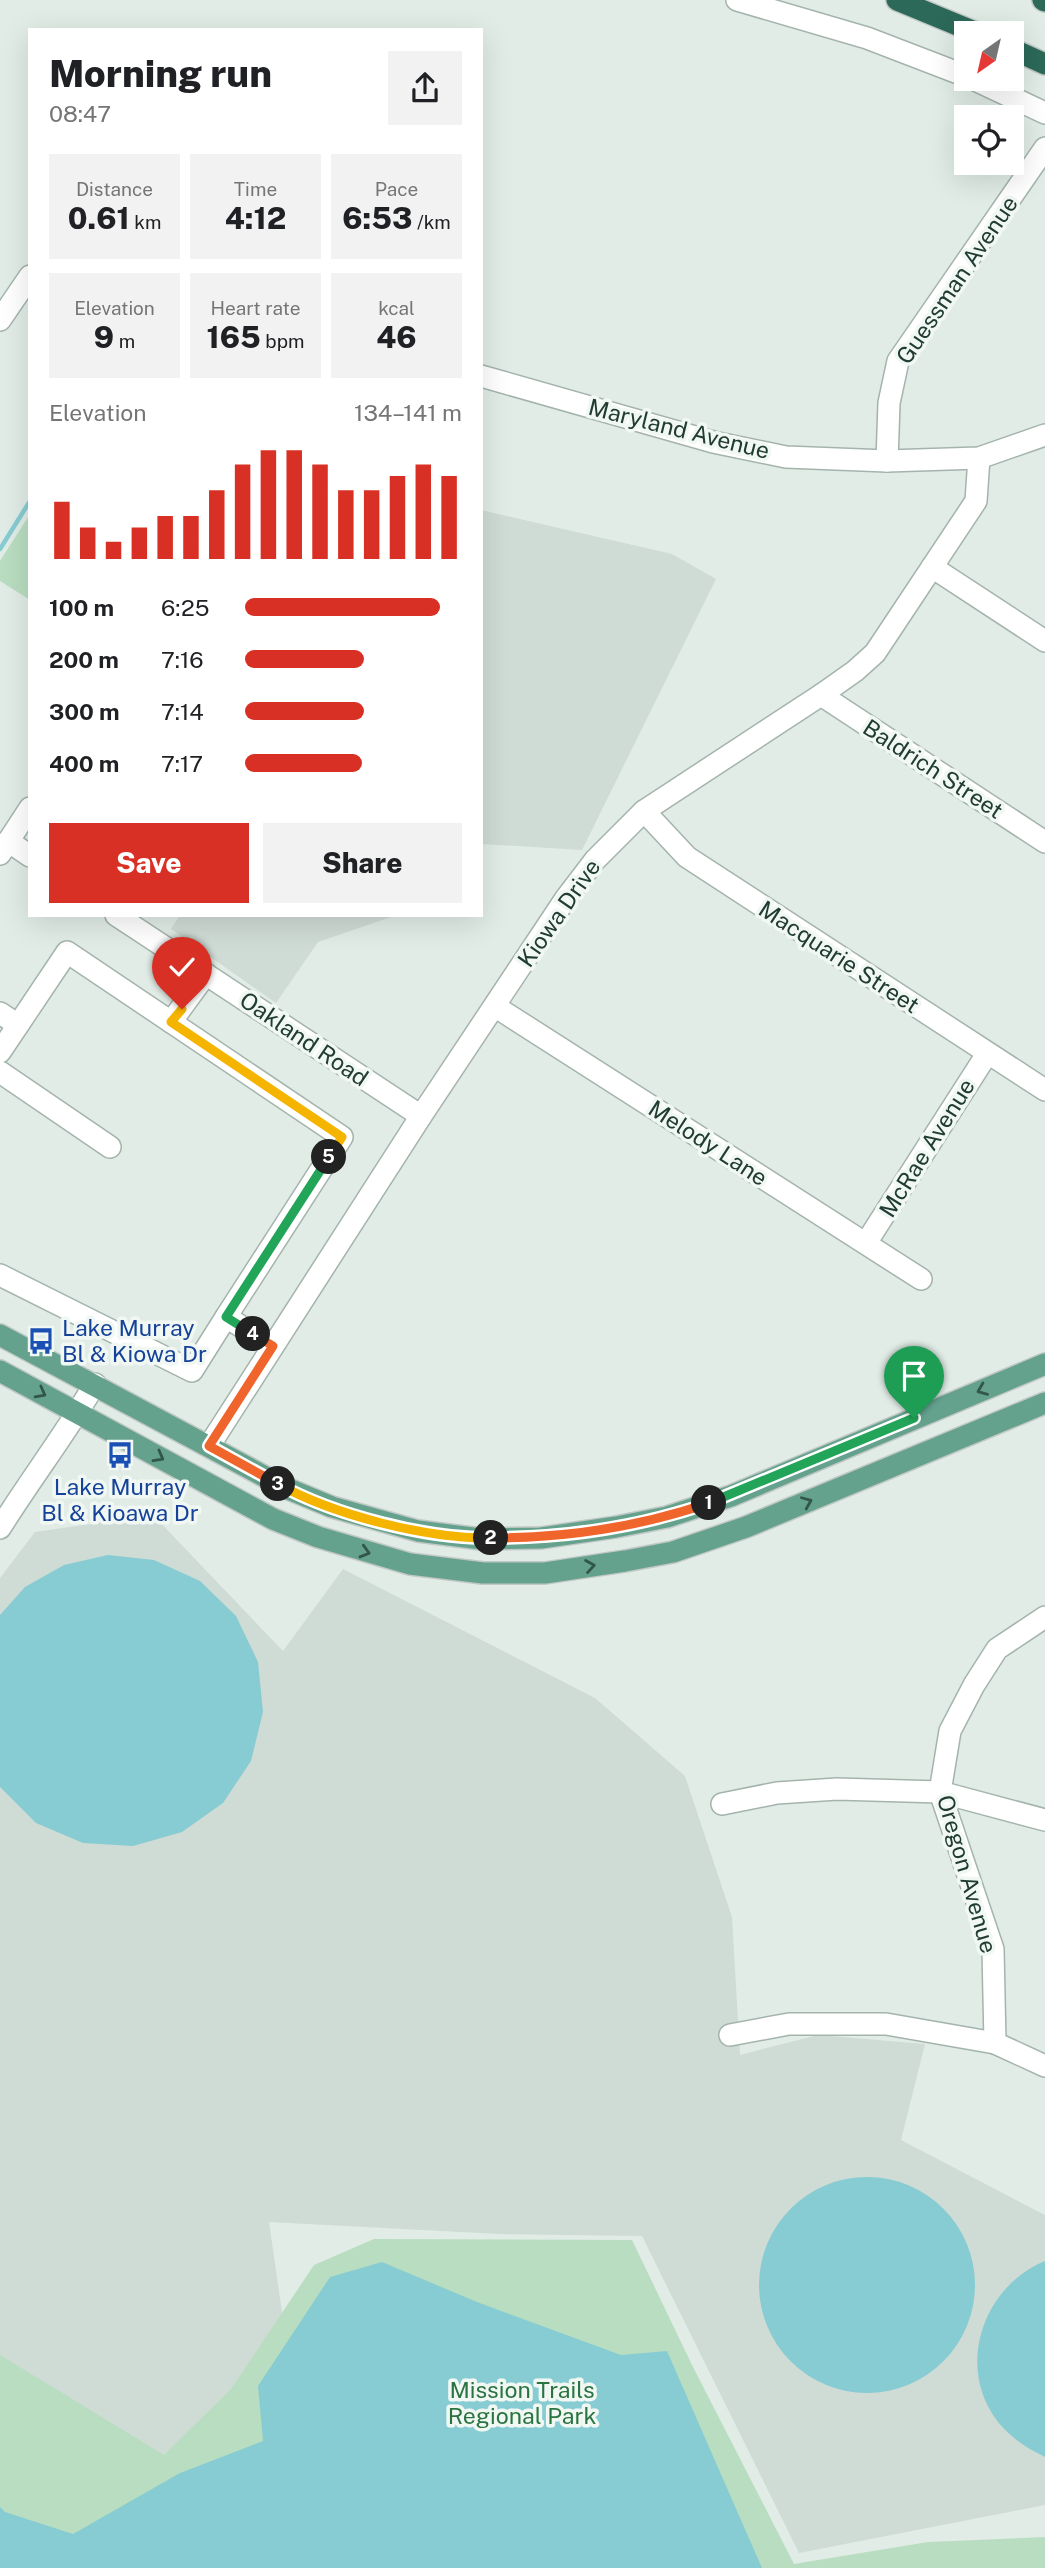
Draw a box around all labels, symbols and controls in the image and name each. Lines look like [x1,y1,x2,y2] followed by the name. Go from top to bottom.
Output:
[954,21,1024,91] north arrow
[954,21,1024,175] map controls
[49,51,272,96] text: Morning run
[388,51,462,125] button: share
[49,100,111,127] text: 08:47
[954,105,1024,175] button: locate
[76,178,153,200] text: Distance
[234,178,277,200] text: Time
[375,178,418,200] text: Pace
[890,191,1023,369] street label: Guessman Avenue
[68,200,130,236] text: 0.61
[225,200,286,236] text: 4:12
[342,200,412,236] text: 6:53
[130,211,161,233] text: km
[412,211,451,233] text: /km
[74,297,155,319] text: Elevation
[211,297,300,319] text: Heart rate
[378,297,415,319] text: kcal
[94,319,114,355] text: 9
[207,319,261,355] text: 165
[376,319,417,355] text: 46
[114,330,135,352] text: m
[261,330,304,352] text: bpm
[586,393,773,464] street label: Maryland Avenue
[49,399,147,426] text: Elevation
[354,399,462,426] text: 134–141 m
[49,594,114,621] text: 100 m
[161,594,209,621] text: 6:25
[49,646,119,673] text: 200 m
[161,646,204,673] text: 7:16
[49,698,120,725] text: 300 m
[161,698,204,725] text: 7:14
[858,713,1008,824] street label: Baldrich Street
[49,750,119,777] text: 400 m
[161,750,203,777] text: 7:17
[49,823,249,903] button: Save
[263,823,462,903] button: Share
[512,854,606,972] street label: Kiowa Drive
[754,895,924,1018] street label: Macquarie Street
[152,937,212,1009] pin
[163,948,201,986] icon: check
[235,986,374,1091] street label: Oakland Road
[873,1074,980,1222] street label: McRae Avenue
[644,1094,773,1191] street label: Melody Lane
[312,1140,346,1174] pin: 5
[322,1145,335,1167] text: 5
[62,1314,207,1367] place label: Lake Murray Bl & Kiowa Dr
[236,1316,270,1352] pin: 4
[246,1322,259,1344] text: 4
[26,1326,56,1356] bus stop icon: Lake Murray Bl & Kiowa Dr
[884,1346,944,1418] pin
[895,1357,933,1395] icon: arrive
[976,1382,989,1396] one-way arrow
[33,1385,46,1398] one-way arrow
[105,1440,135,1470] bus stop icon: Lake Murray Bl & Kioawa Dr
[152,1449,165,1462] one-way arrow
[260,1466,296,1502] pin: 3
[271,1472,284,1494] text: 3
[41,1473,199,1526] place label: Lake Murray Bl & Kioawa Dr
[692,1486,726,1520] pin: 1
[704,1491,713,1513] text: 1
[800,1496,812,1510] one-way arrow
[474,1520,508,1556] pin: 2
[484,1526,497,1548] text: 2
[359,1543,371,1558] one-way arrow
[584,1559,596,1574] one-way arrow
[932,1792,1003,1956] street label: Oregon Avenue
[448,2376,596,2429] park label: Mission Trails Regional Park

